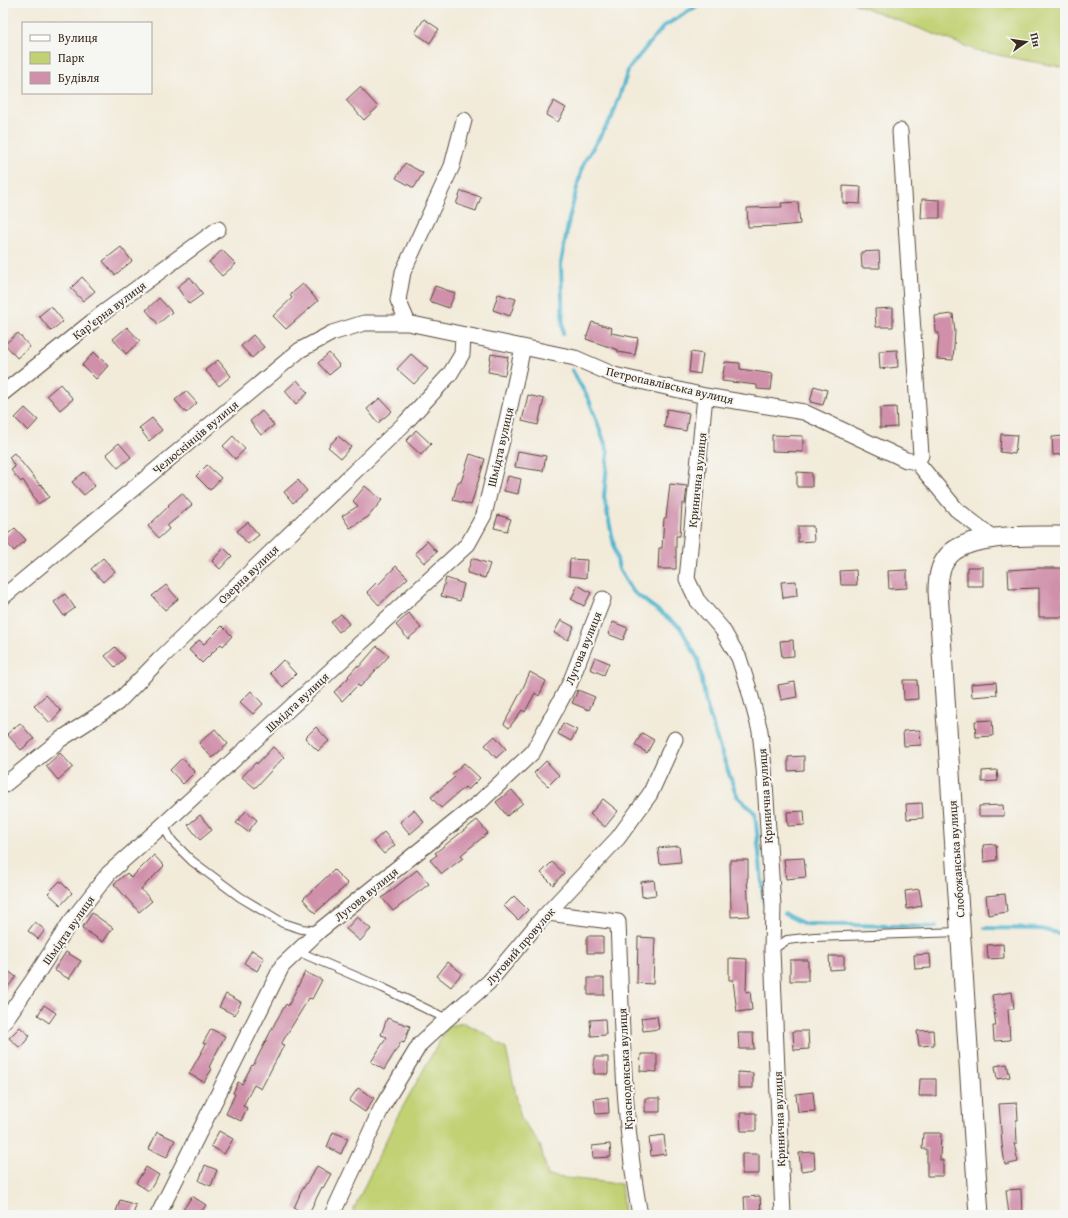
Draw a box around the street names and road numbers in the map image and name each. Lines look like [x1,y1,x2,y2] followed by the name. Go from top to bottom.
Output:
[69,277,149,343] street label: Кар'єрна вулиця
[605,362,735,408] street label: Петропавлівська вулиця
[148,396,242,478] street label: Челюскінців вулиця
[483,405,517,489] street label: Шмідта вулиця
[684,432,710,528] street label: Кринична вулиця
[214,541,282,607] street label: Озерна вулиця
[561,609,605,687] street label: Лугова вулиця
[261,668,333,736] street label: Шмідта вулиця
[753,748,777,844] street label: Кринична вулиця
[943,800,969,918] street label: Слобожанська вулиця
[330,863,402,925] street label: Лугова вулиця
[38,892,98,968] street label: Шмідта вулиця
[481,903,559,989] street label: Луговий провулок
[613,1008,637,1130] street label: Краснодонська вулиця
[769,1071,789,1167] street label: Кринична вулиця

